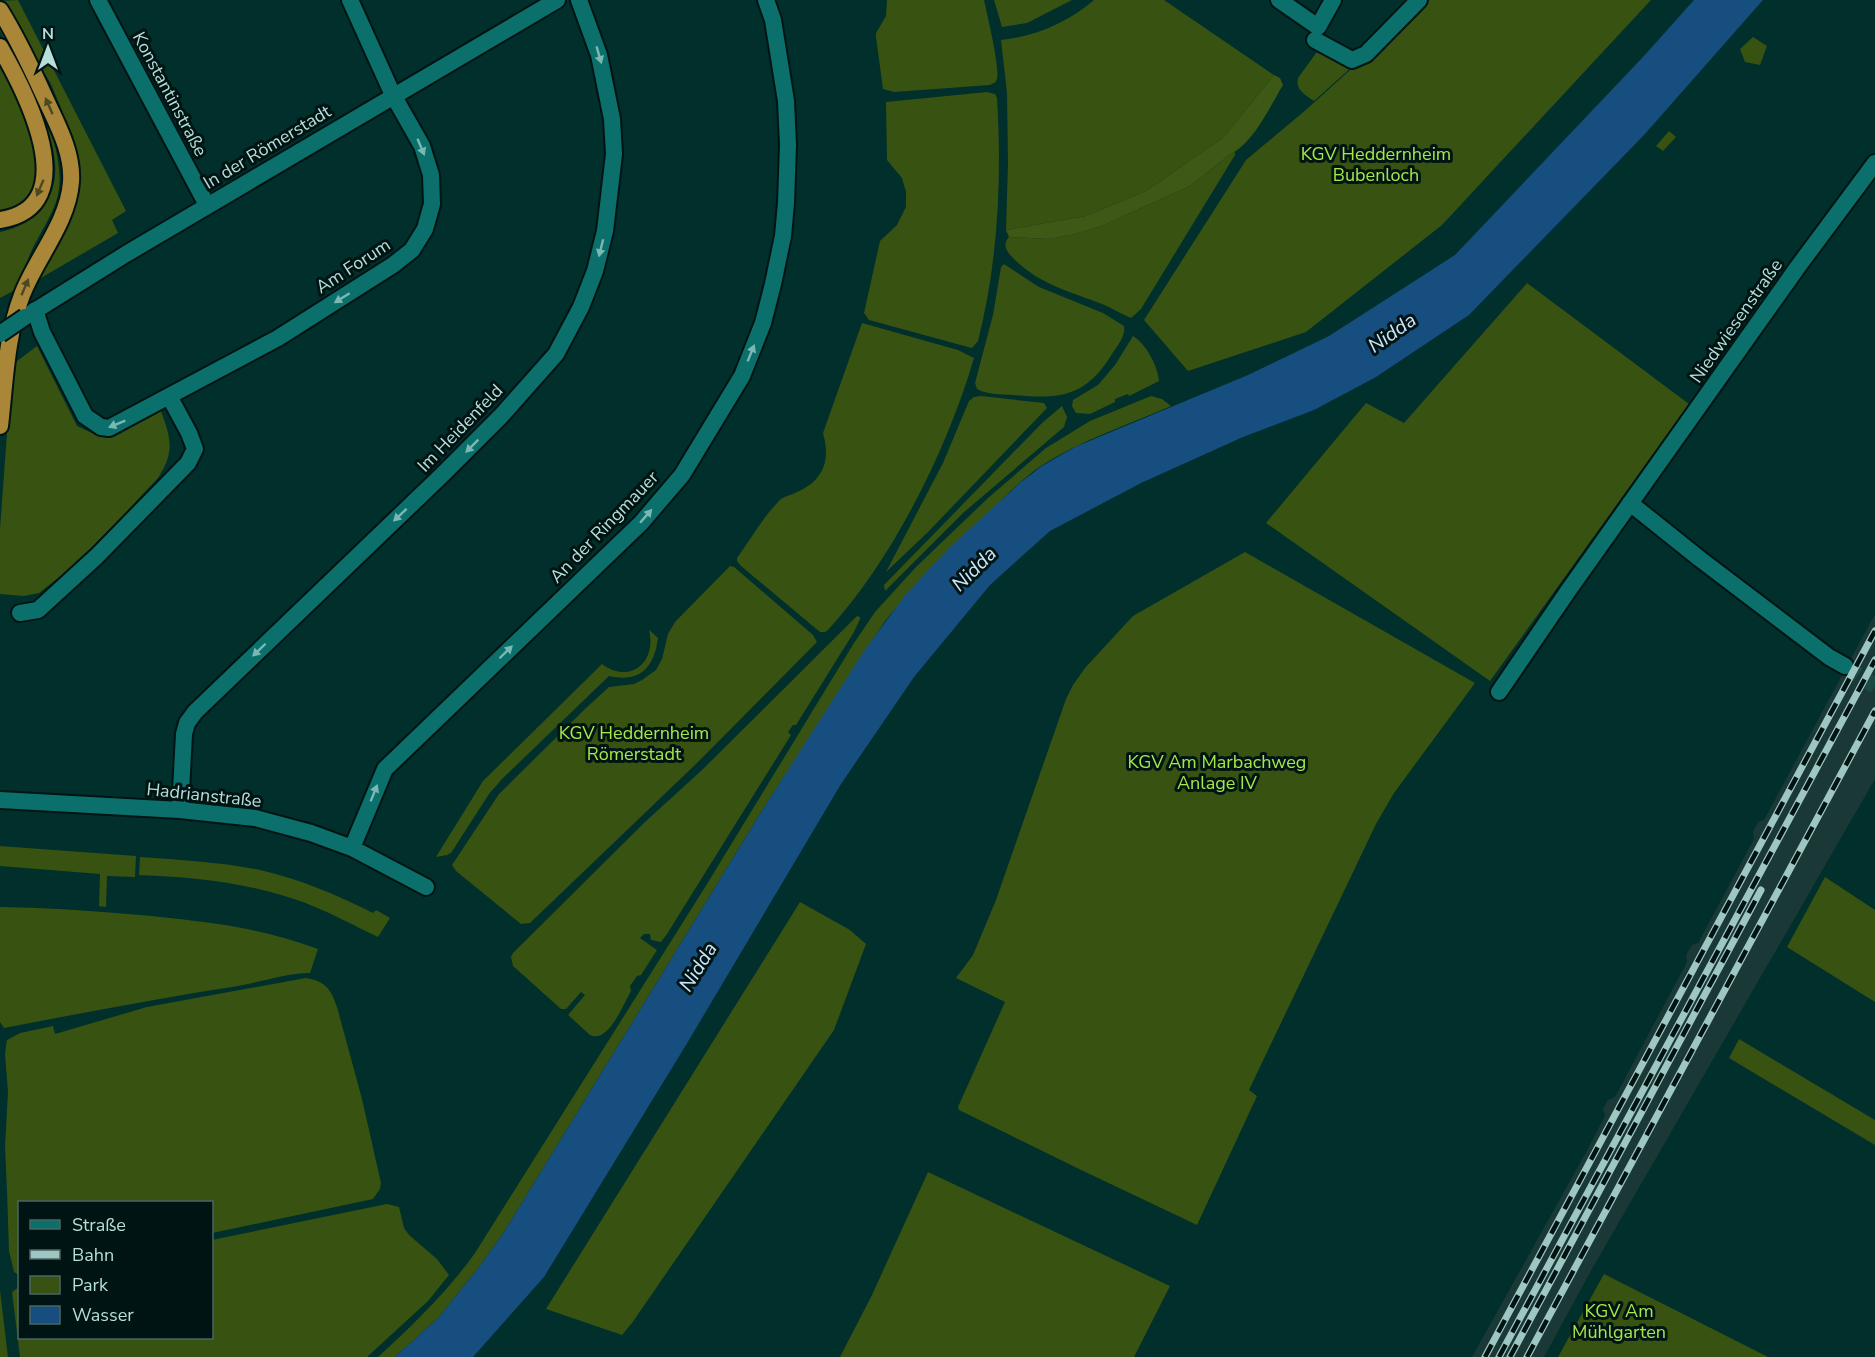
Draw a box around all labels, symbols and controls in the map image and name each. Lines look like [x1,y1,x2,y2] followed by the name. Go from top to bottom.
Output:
[18,18,78,78] north arrow
[42,23,54,45] text: N
[127,27,213,161] street label: Konstantinstraße
[594,46,604,64] one-way arrow
[43,97,53,115] one-way arrow
[199,99,336,195] street label: In der Römerstadt
[416,138,425,155] one-way arrow
[1301,142,1451,187] park label: KGV Heddernheim Bubenloch
[36,180,45,197] one-way arrow
[311,233,395,299] street label: Am Forum
[595,238,605,257] one-way arrow
[1684,254,1788,388] street label: Niedwiesenstraße
[20,277,30,295] one-way arrow
[334,292,350,303] one-way arrow
[1362,307,1422,359] water label: Nidda
[746,344,756,362] one-way arrow
[412,379,508,477] street label: Im Heidenfeld
[108,419,126,429] one-way arrow
[465,438,479,452] one-way arrow
[544,465,664,588] street label: An der Ringmauer
[393,508,407,522] one-way arrow
[639,509,653,524] one-way arrow
[946,541,1002,597] water label: Nidda
[253,643,267,657] one-way arrow
[498,645,513,659] one-way arrow
[559,721,709,766] park label: KGV Heddernheim Römerstadt
[1128,750,1306,795] park label: KGV Am Marbachweg Anlage IV
[145,777,263,813] street label: Hadrianstraße
[369,784,379,802] one-way arrow
[672,937,724,997] water label: Nidda
[18,1201,213,1339] legend
[72,1213,126,1237] text: Straße
[72,1243,114,1267] text: Bahn
[72,1273,109,1297] text: Park
[1572,1299,1666,1344] park label: KGV Am Mühlgarten
[72,1303,134,1327] text: Wasser

